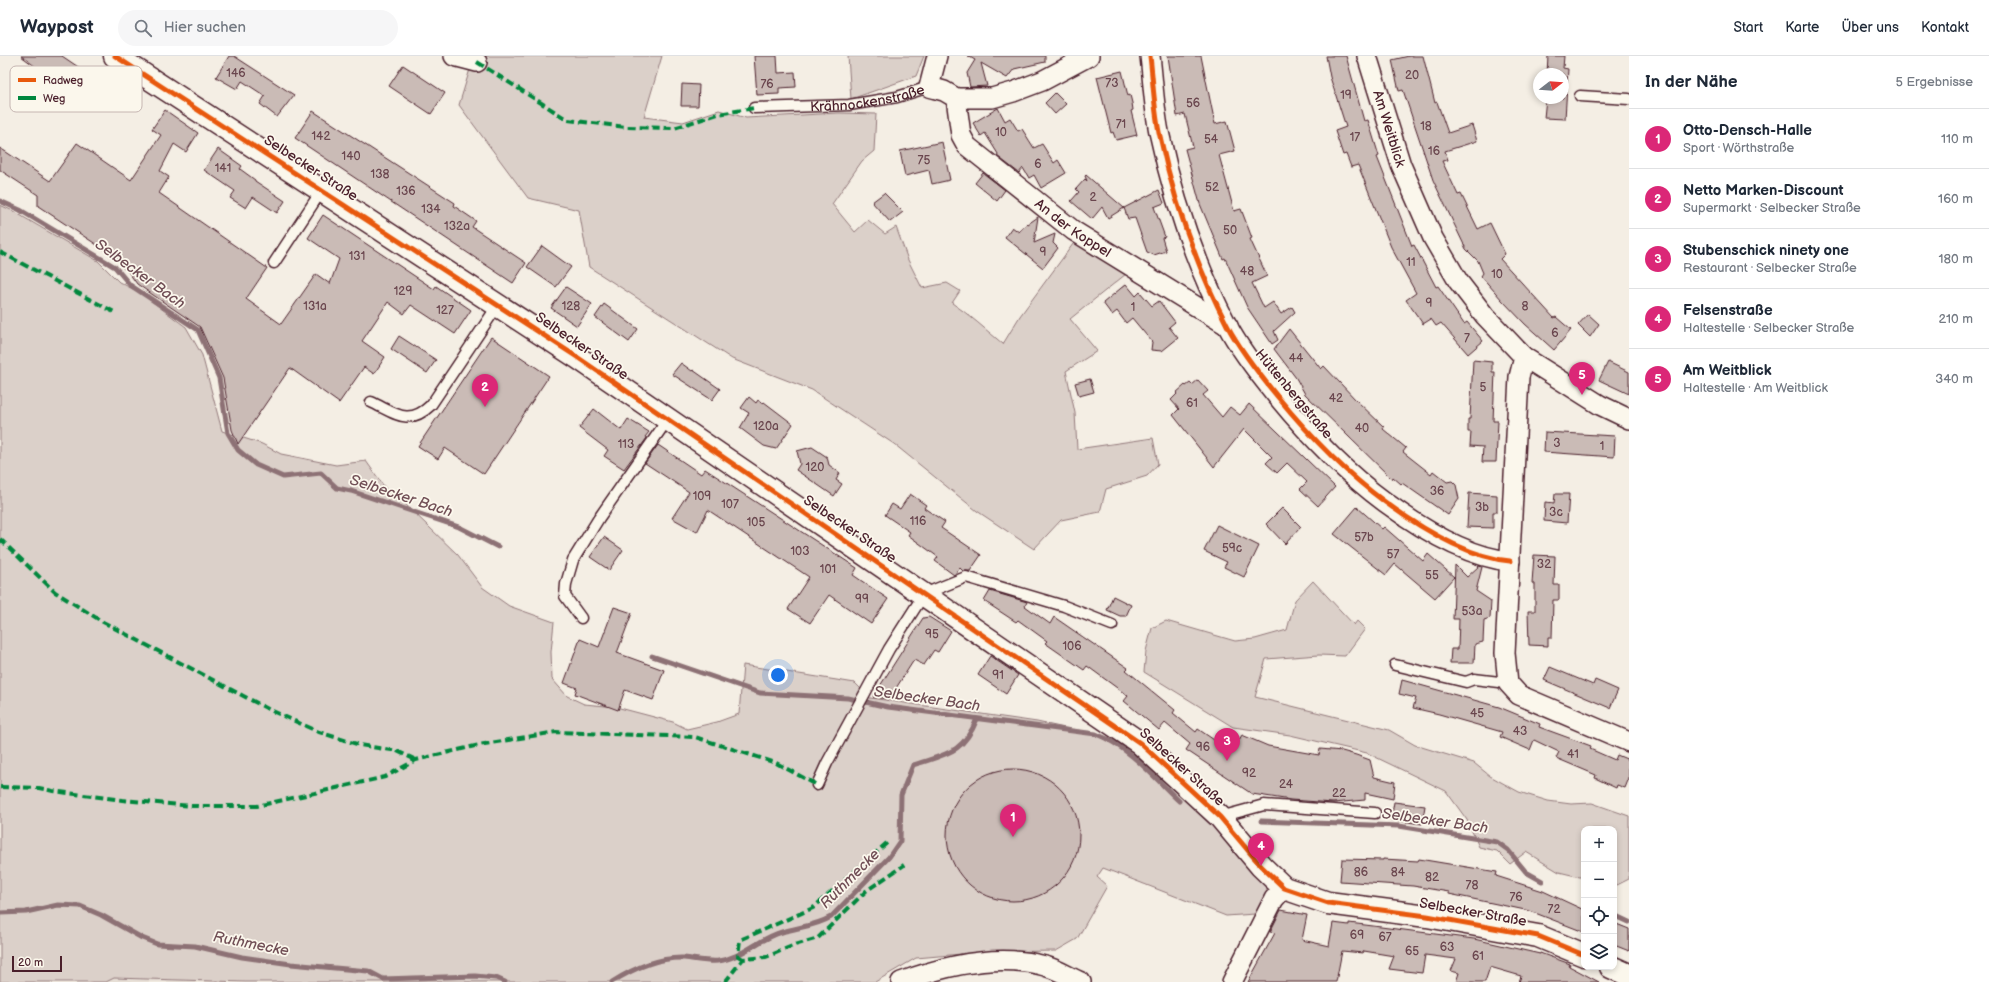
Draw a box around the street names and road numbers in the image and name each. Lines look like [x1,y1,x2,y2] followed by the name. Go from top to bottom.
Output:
[810,80,926,115] street label: Krähnockenstraße
[1370,88,1410,169] street label: Am Weitblick
[261,131,361,205] street label: Selbecker Straße
[1032,195,1115,261] street label: An der Koppel
[532,309,632,383] street label: Selbecker Straße
[1252,346,1336,442] street label: Hüttenbergstraße
[800,492,900,566] street label: Selbecker Straße
[1136,724,1228,810] street label: Selbecker Straße
[1418,894,1528,930] street label: Selbecker Straße

